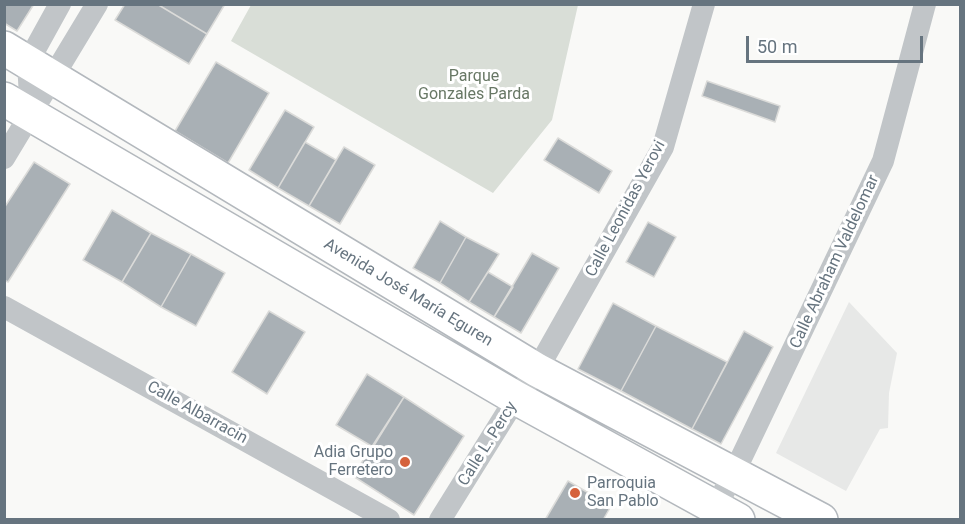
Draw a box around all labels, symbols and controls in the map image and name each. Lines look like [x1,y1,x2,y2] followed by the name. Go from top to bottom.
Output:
[749,24,926,62] scale bar
[757,36,797,57] text: 50 m
[418,67,530,105] park label: Parque Gonzales Parda
[582,137,670,281] street label: Calle Leonidas Yerovi
[786,172,884,352] street label: Calle Abraham Valdelomar
[320,235,496,351] street label: Avenida José María Eguren
[143,378,251,448] street label: Calle Albarracin
[454,398,522,490] street label: Calle L. Percy
[314,443,393,481] place label: Adia Grupo Ferretero
[398,455,412,469] marker: Adia Grupo Ferretero
[587,474,659,512] place label: Parroquia San Pablo
[568,486,582,500] marker: Parroquia San Pablo

